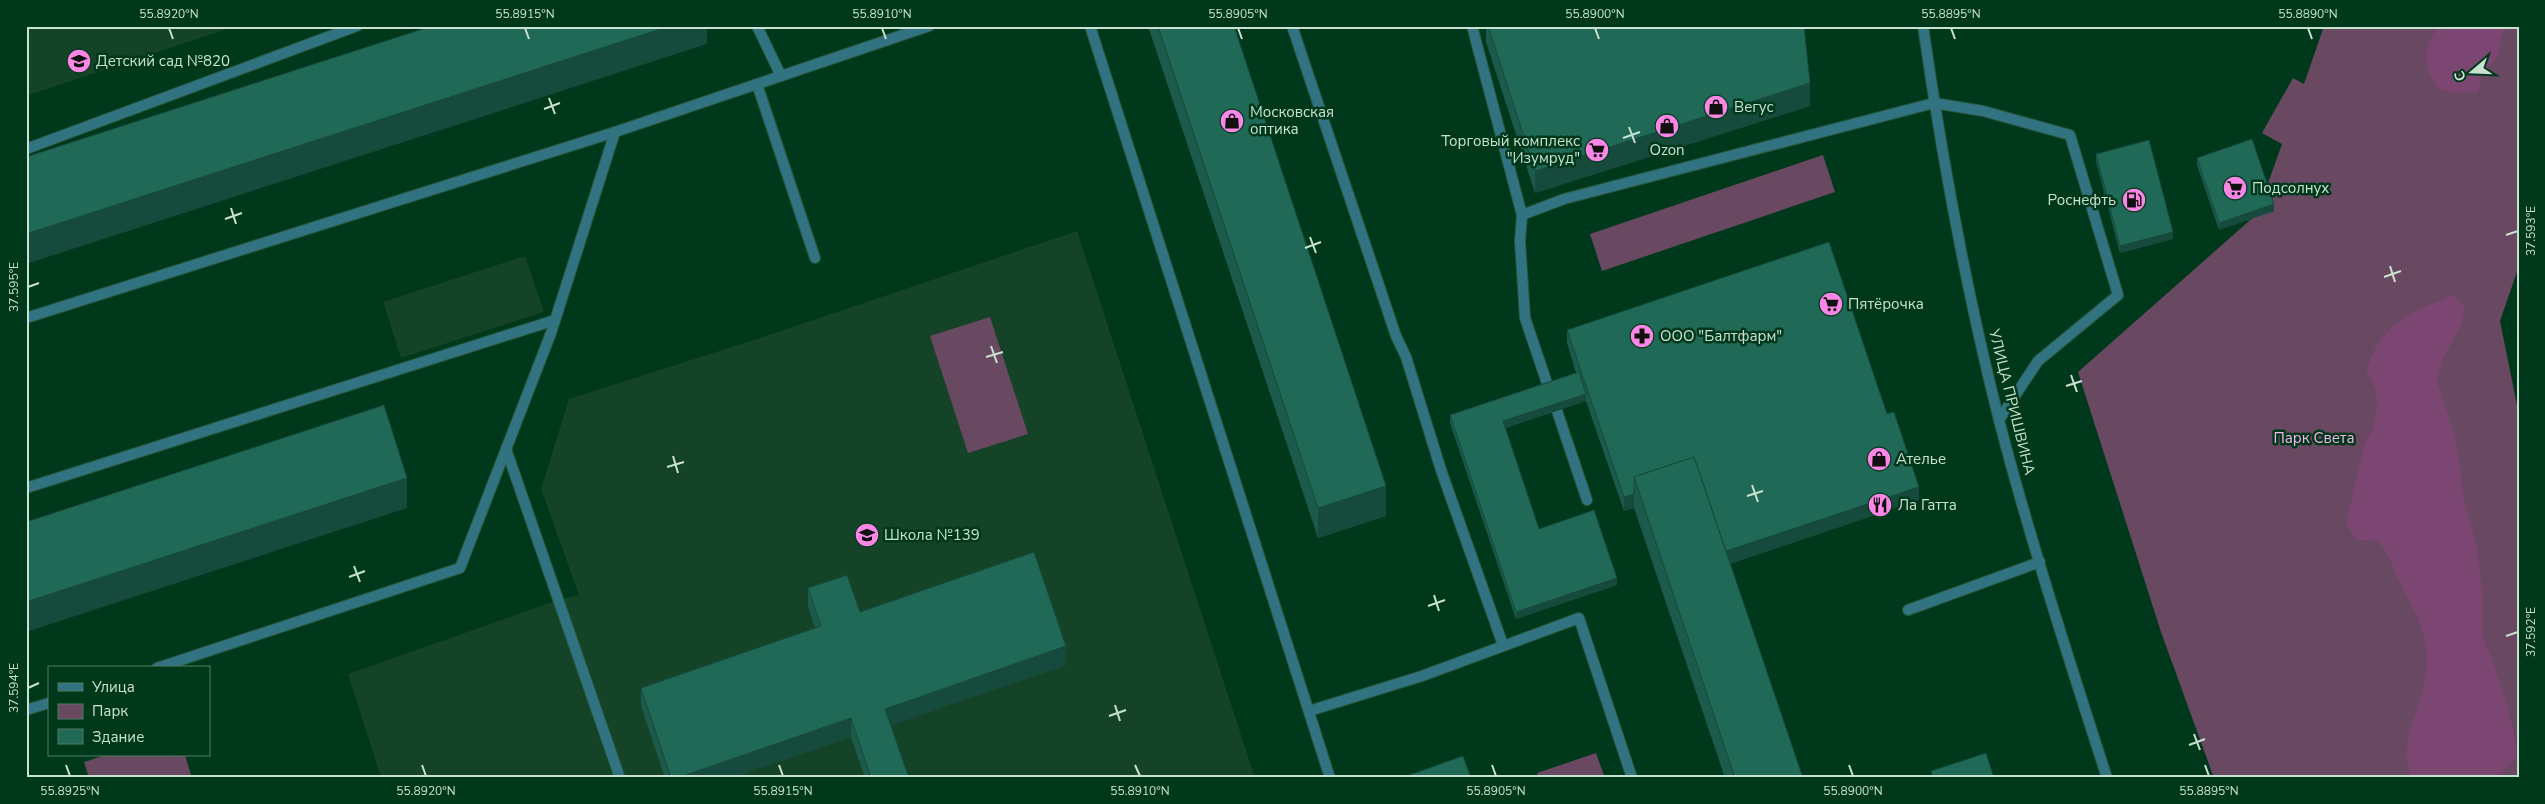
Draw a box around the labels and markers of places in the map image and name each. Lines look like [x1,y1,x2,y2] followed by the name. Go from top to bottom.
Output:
[66,48,92,74] school or university icon: Детский сад №820
[96,51,230,71] place label: Детский сад №820
[1703,94,1729,120] shop icon: Вегус
[1734,97,1774,117] place label: Вегус
[1250,102,1334,139] place label: Московская оптика
[1219,108,1245,134] shop icon: Московская оптика
[1654,113,1680,139] shop icon: Ozon
[1441,131,1580,168] place label: Торговый комплекс "Изумруд"
[1584,137,1610,163] supermarket icon: Торговый комплекс "Изумруд"
[1649,140,1685,160] place label: Ozon
[2222,175,2248,201] supermarket icon: Подсолнух
[2252,178,2329,198] place label: Подсолнух
[2121,187,2147,213] fuel station icon: Роснефть
[2048,190,2116,210] place label: Роснефть
[1818,291,1844,317] supermarket icon: Пятёрочка
[1848,294,1924,314] place label: Пятёрочка
[1629,323,1655,349] pharmacy icon: ООО "Балтфарм"
[1660,326,1782,346] place label: ООО "Балтфарм"
[1866,446,1892,472] shop icon: Ателье
[1896,449,1946,469] place label: Ателье
[1867,492,1893,518] restaurant icon: Ла Гатта
[1898,495,1957,515] place label: Ла Гатта
[854,522,880,548] school or university icon: Школа №139
[884,525,980,545] place label: Школа №139

